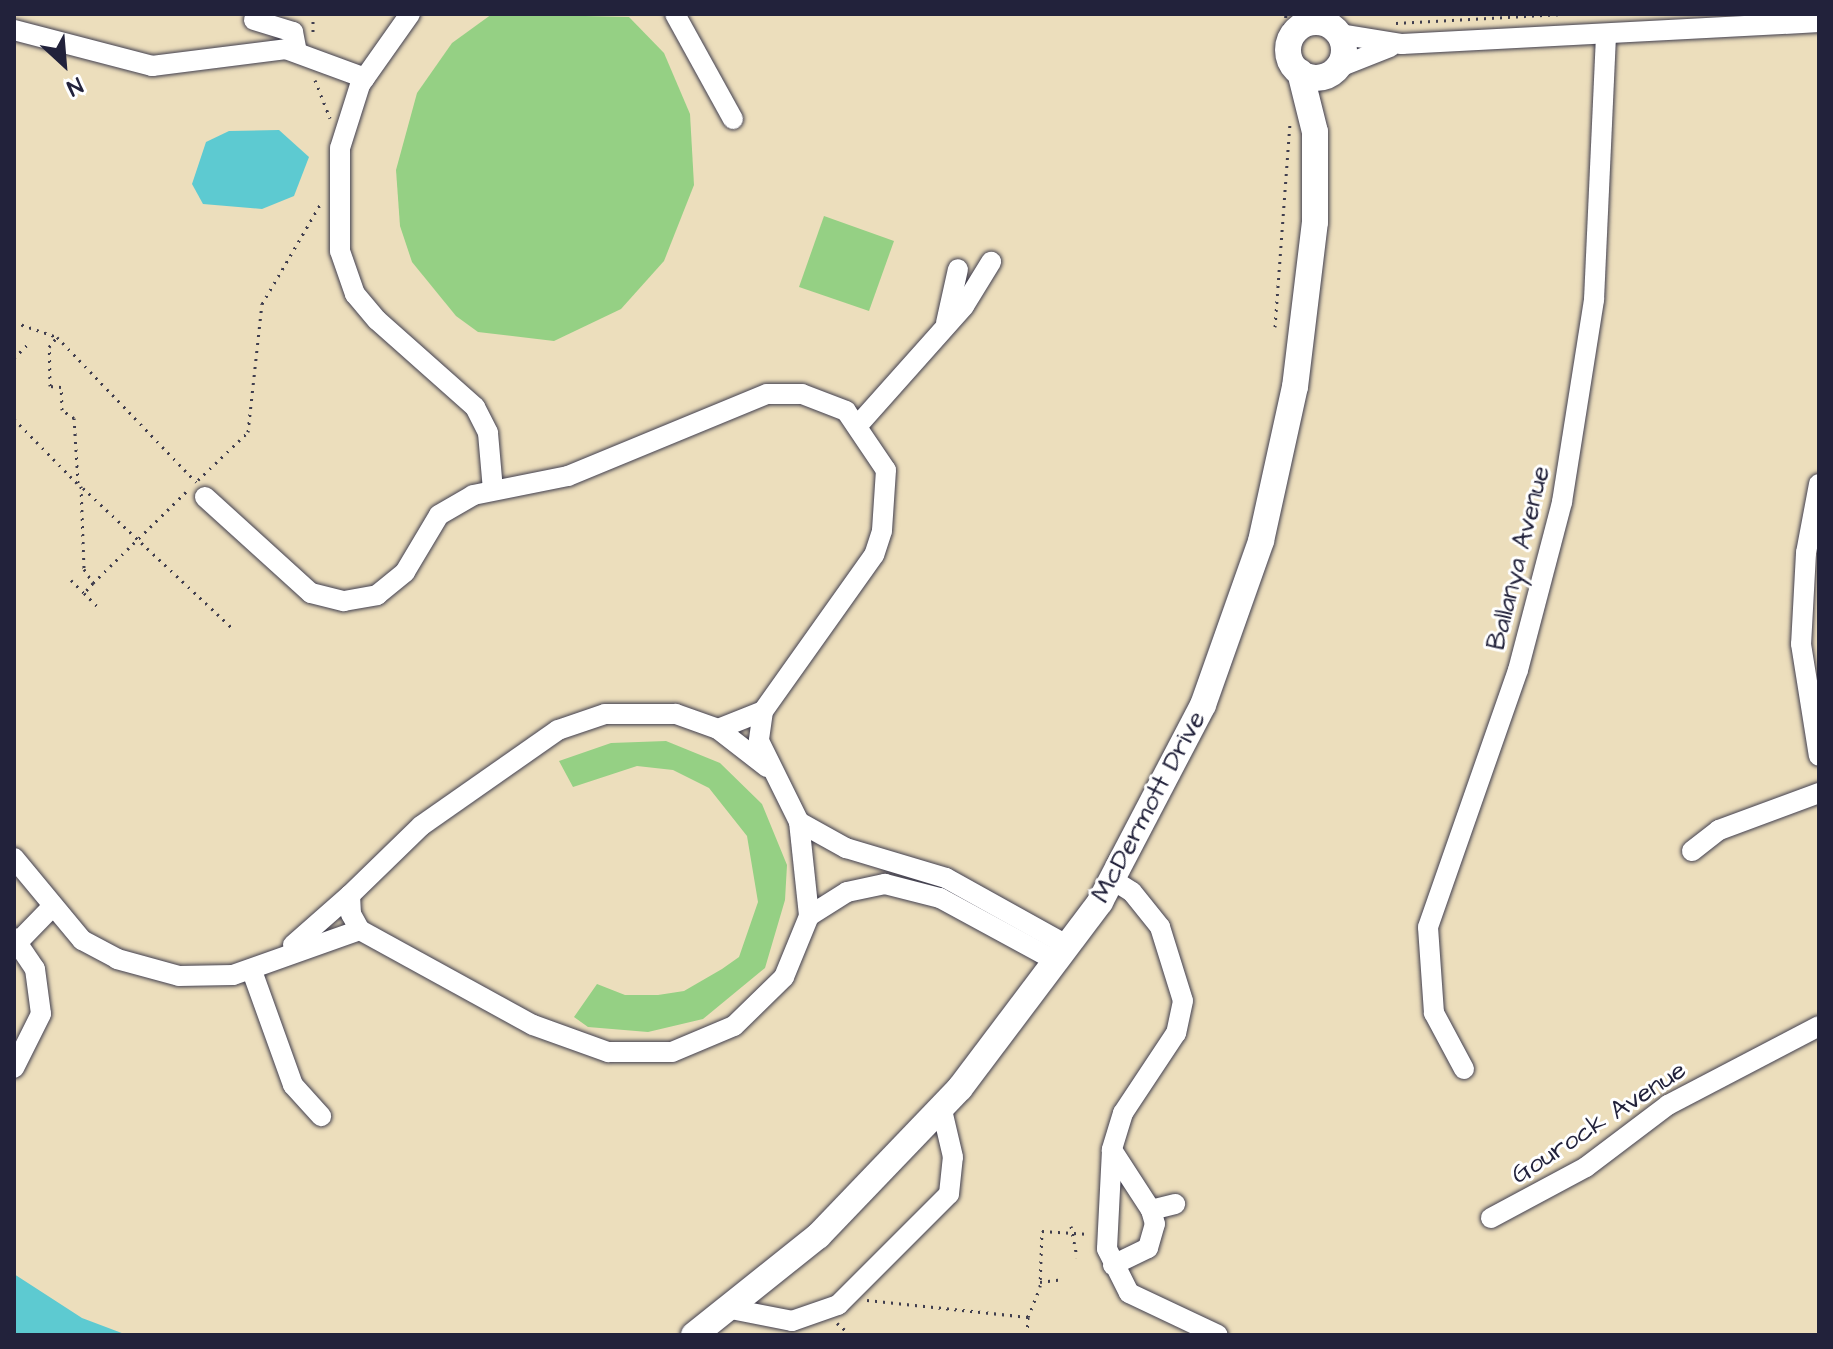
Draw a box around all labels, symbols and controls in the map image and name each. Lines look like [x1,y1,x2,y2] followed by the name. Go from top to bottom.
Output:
[24,24,104,104] north arrow
[62,69,88,103] text: N
[1481,463,1557,653] street label: Ballanya Avenue
[1085,706,1213,908] street label: McDermott Drive
[1506,1055,1692,1191] street label: Gourock Avenue

